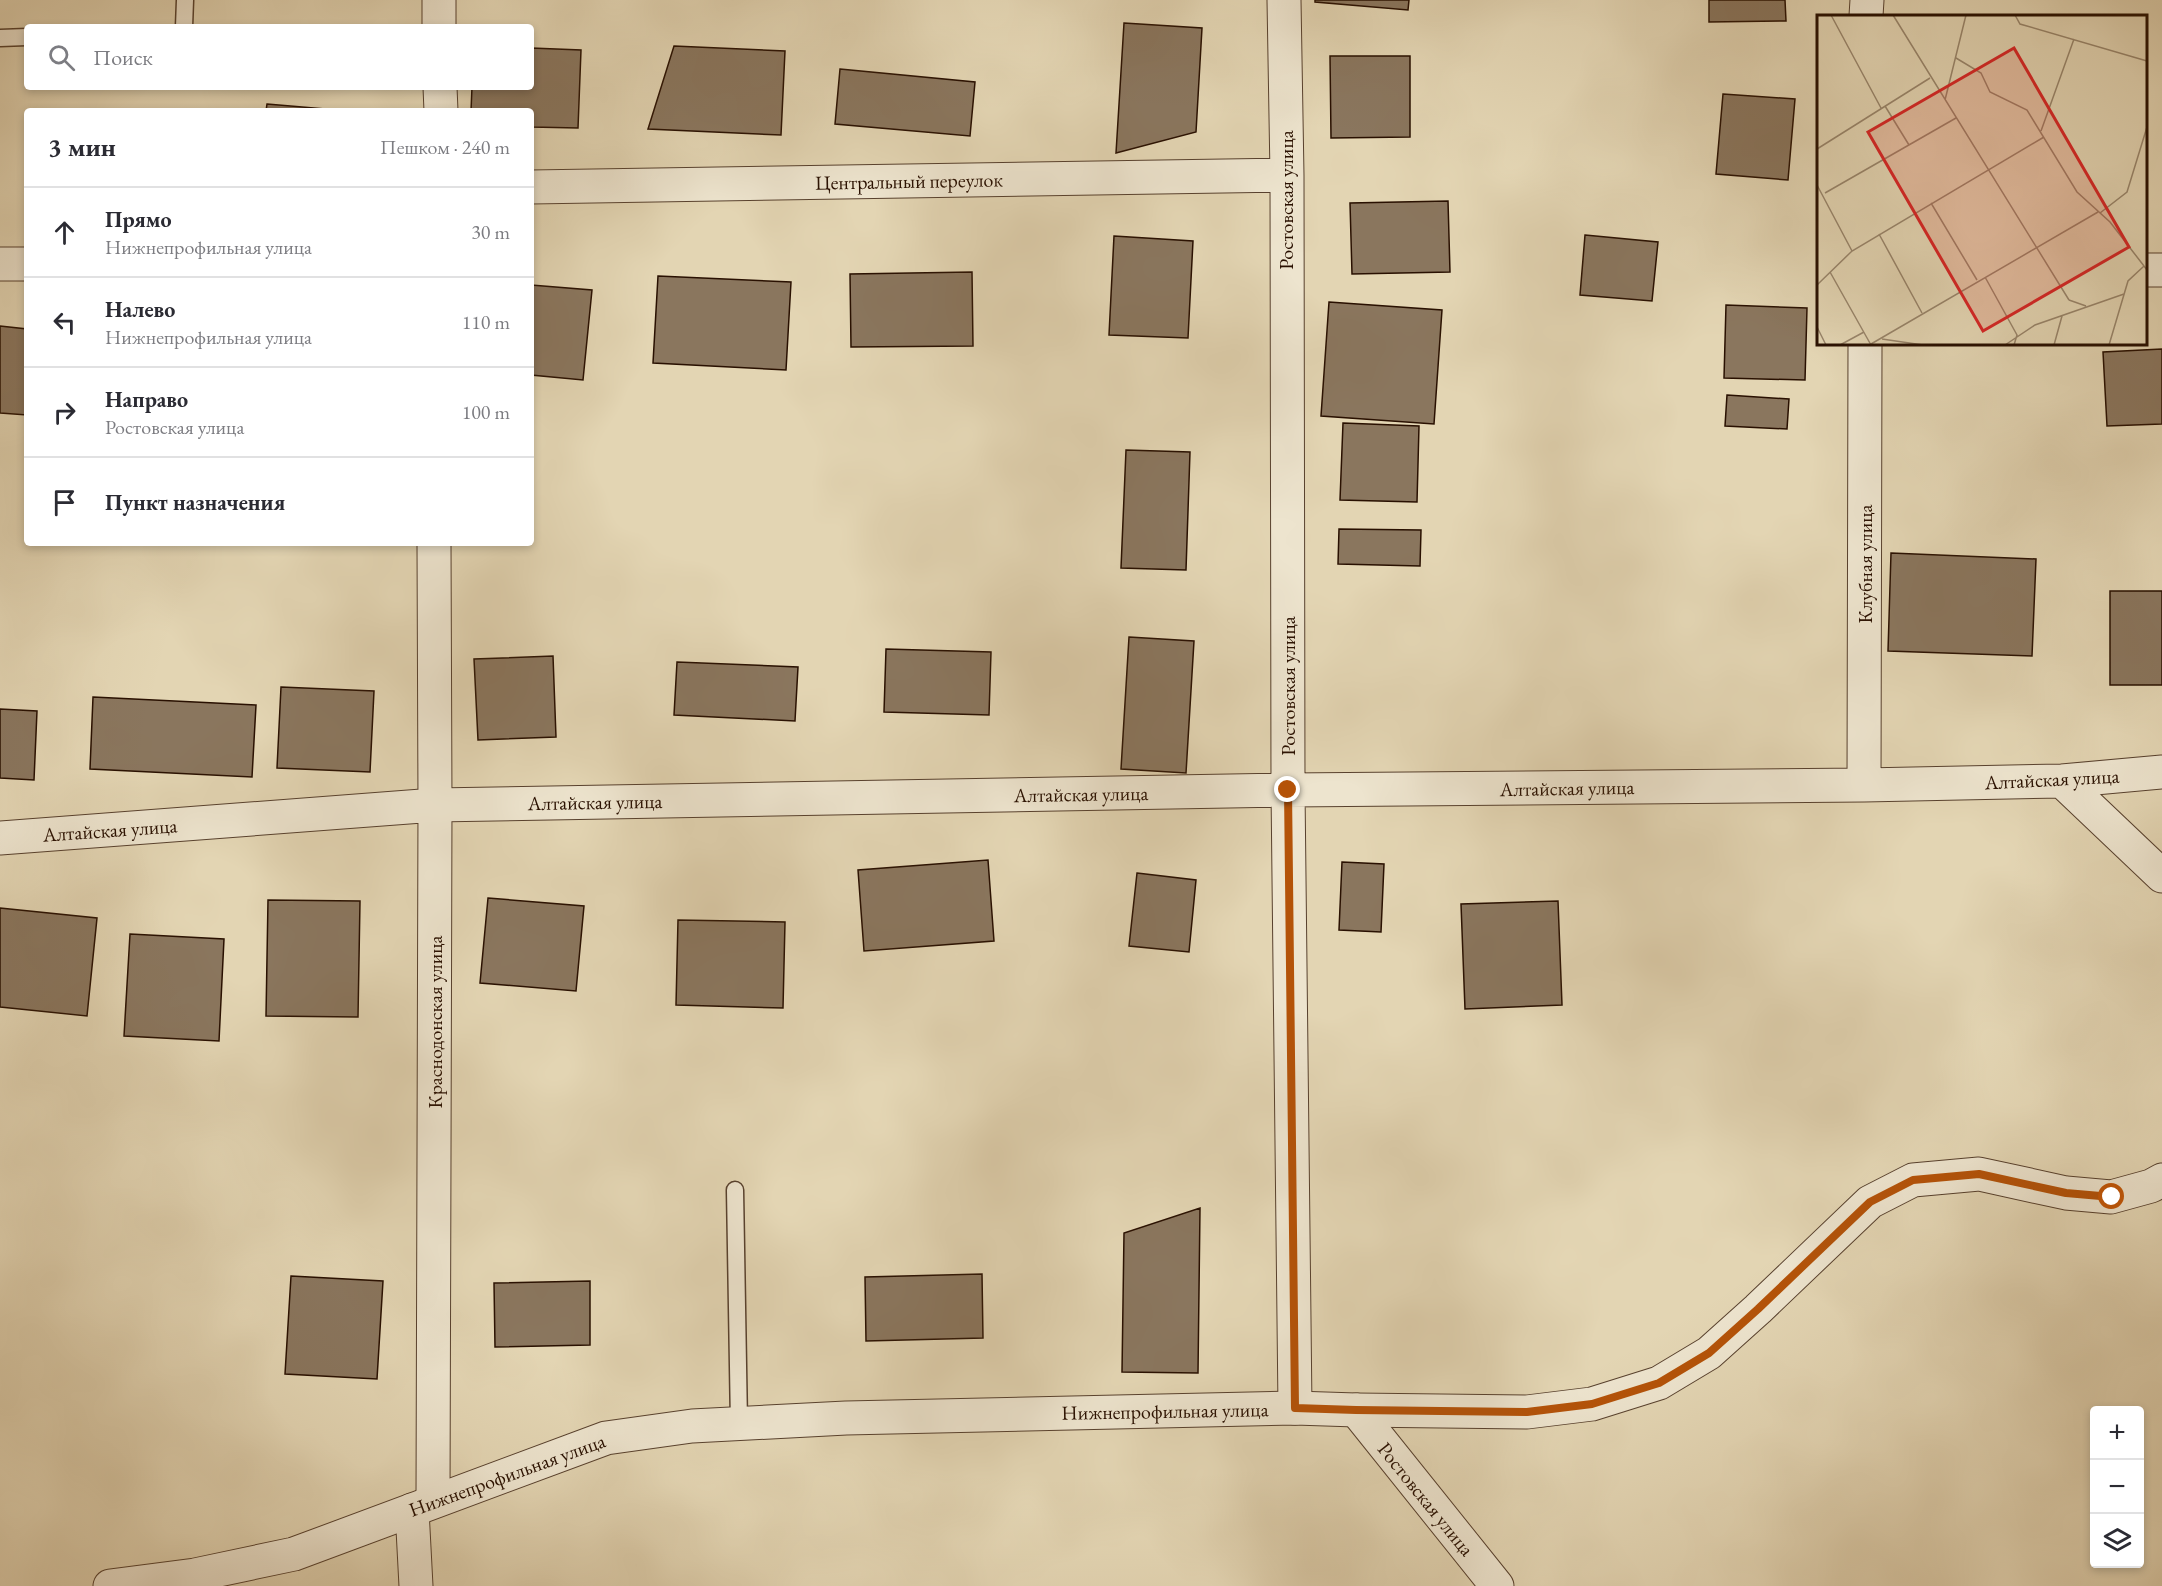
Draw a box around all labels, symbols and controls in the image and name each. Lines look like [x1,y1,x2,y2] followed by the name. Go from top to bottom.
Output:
[1817,15,2147,345] inset map
[24,24,534,90] search box
[45,41,78,74] icon: search
[93,43,153,72] text: Поиск
[48,130,116,164] text: 3 мин
[1273,130,1299,270] street label: Ростовская улица
[380,134,510,160] text: Пешком · 240 m
[815,166,1004,196] street label: Центральный переулок
[105,205,172,234] text: Прямо
[48,216,81,249] icon: ahead
[471,219,510,245] text: 30 m
[105,234,312,260] text: Нижнепрофильная улица
[105,295,175,324] text: Налево
[48,306,81,339] icon: left
[462,309,510,335] text: 110 m
[105,324,312,350] text: Нижнепрофильная улица
[105,385,188,414] text: Направо
[48,396,81,429] icon: right
[462,399,510,425] text: 100 m
[105,414,244,440] text: Ростовская улица
[48,486,81,519] icon: arrive
[105,488,285,517] text: Пункт назначения
[1852,504,1878,624] street label: Клубная улица
[1275,616,1301,756] street label: Ростовская улица
[1983,762,2120,796] street label: Алтайская улица
[1498,774,1635,802] street label: Алтайская улица
[1274,776,1300,802] route end
[1012,780,1149,808] street label: Алтайская улица
[526,788,663,816] street label: Алтайская улица
[41,812,178,848] street label: Алтайская улица
[422,935,448,1108] street label: Краснодонская улица
[2098,1183,2124,1209] route start
[1061,1396,1269,1426] street label: Нижнепрофильная улица
[2090,1406,2144,1568] map controls
[2090,1406,2144,1460] button: +
[405,1427,609,1523] street label: Нижнепрофильная улица
[1372,1437,1480,1561] street label: Ростовская улица
[2090,1460,2144,1514] button: −
[2090,1514,2144,1568] button: layers

